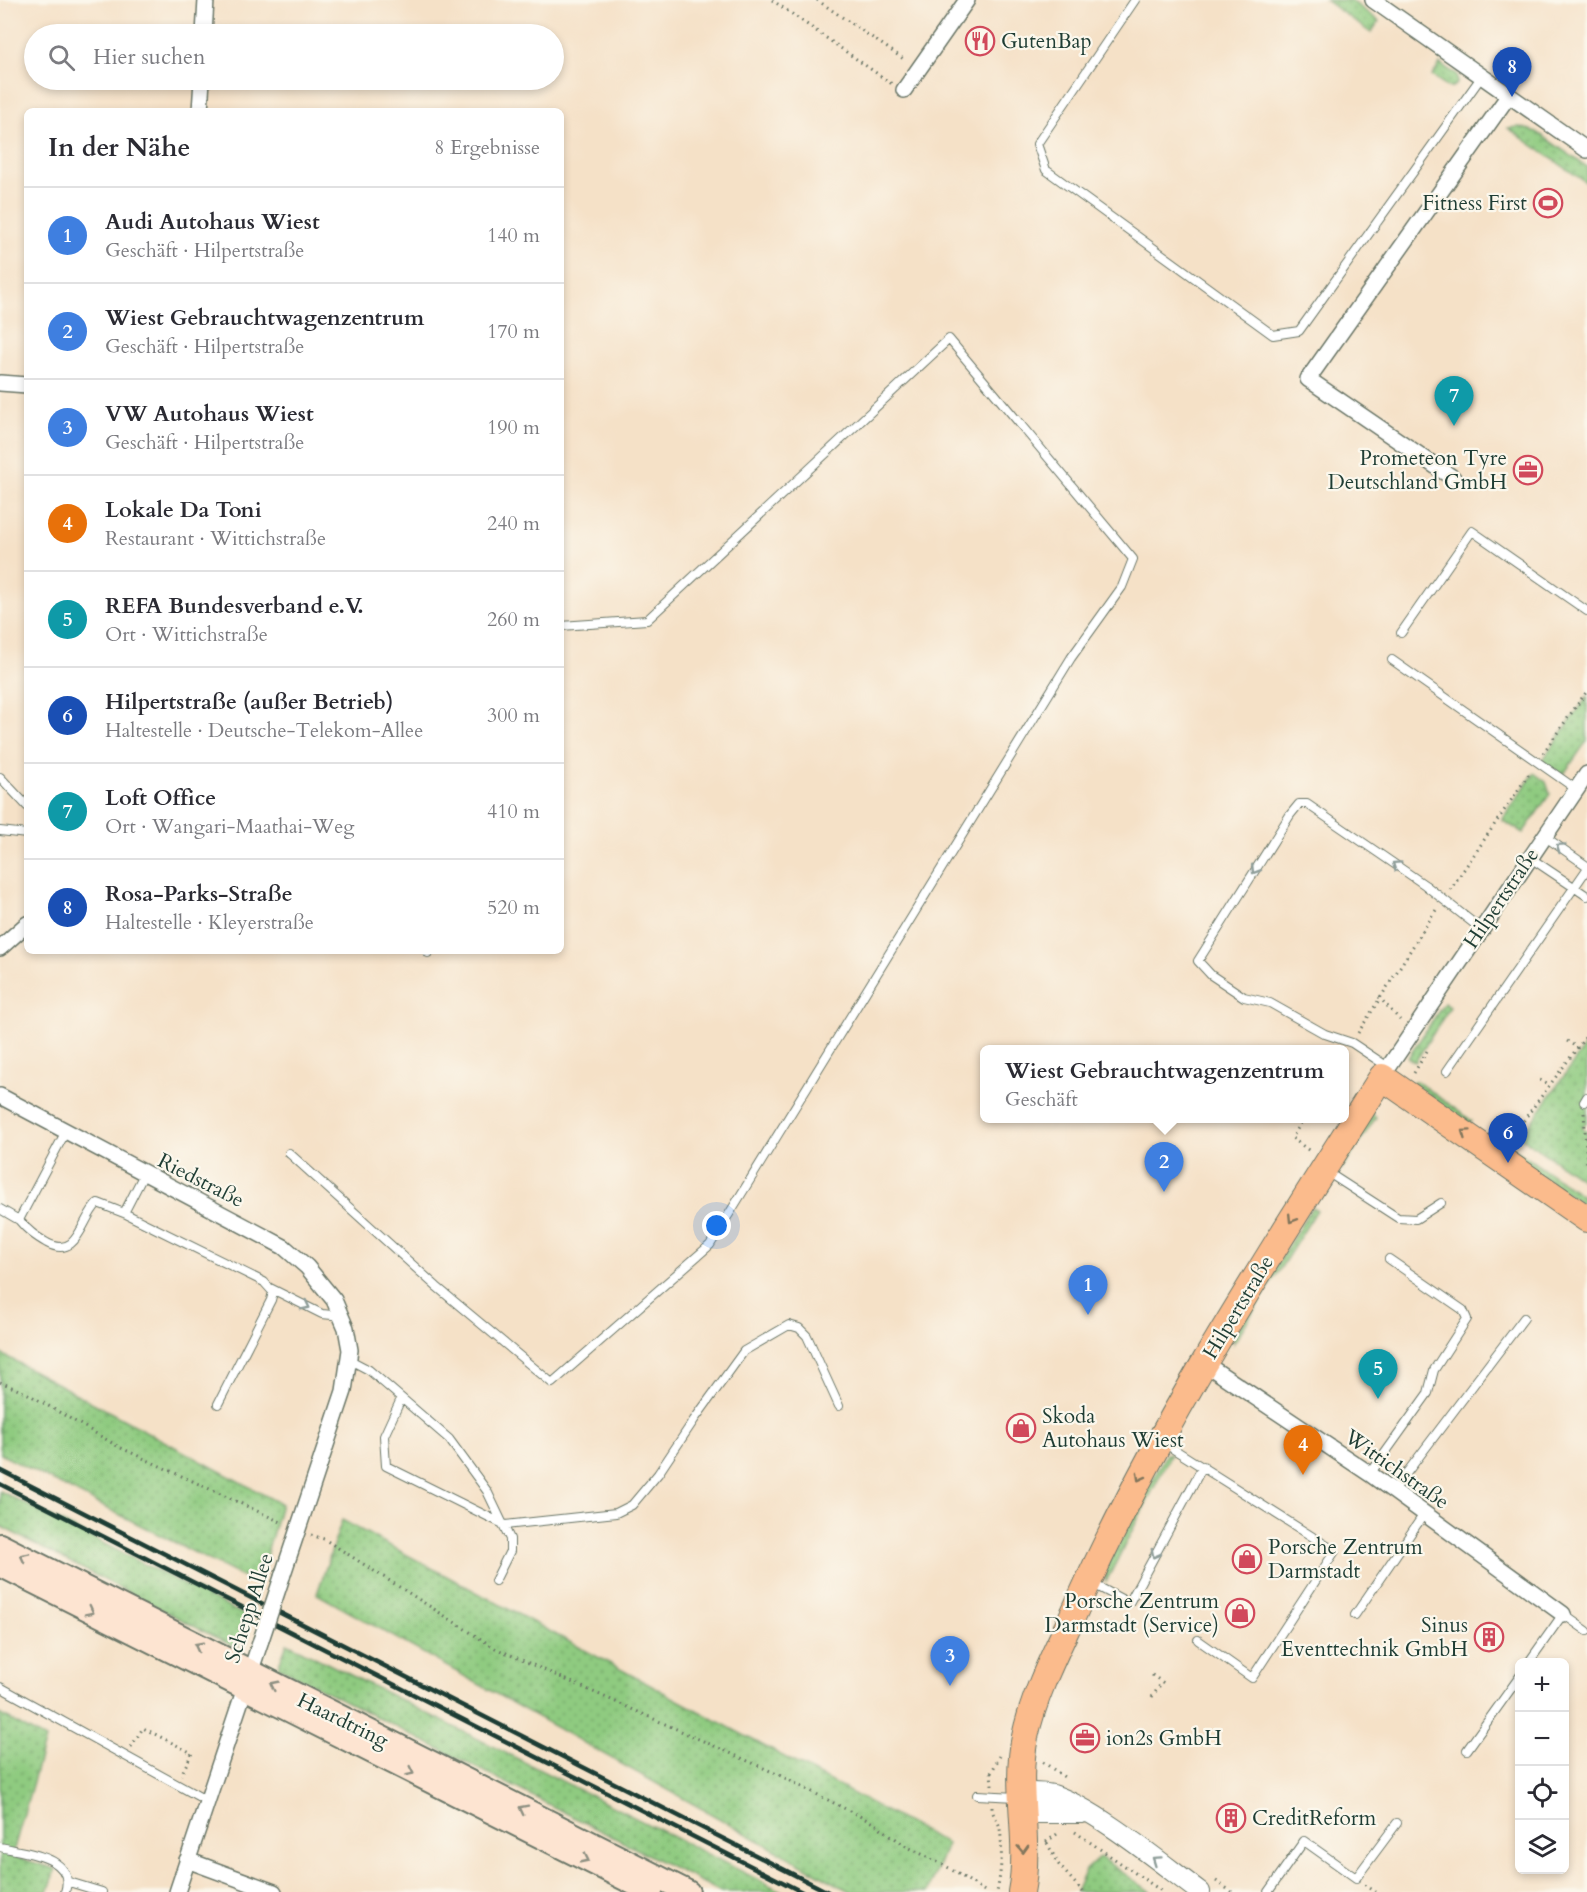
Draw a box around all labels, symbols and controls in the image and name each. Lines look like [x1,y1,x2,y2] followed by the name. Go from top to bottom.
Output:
[24,24,564,90] search box
[964,25,996,57] restaurant icon: GutenBap
[1001,27,1092,56] place label: GutenBap
[45,41,78,74] icon: search
[93,42,206,72] text: Hier suchen
[1492,48,1532,97] pin: 8
[48,130,190,165] text: In der Nähe
[434,134,540,161] text: 8 Ergebnisse
[1532,187,1564,219] sports icon: Fitness First
[1422,189,1527,218] place label: Fitness First
[105,207,320,237] text: Audi Autohaus Wiest
[62,222,73,249] text: 1
[487,222,540,249] text: 140 m
[105,237,304,264] text: Geschäft · Hilpertstraße
[105,303,424,333] text: Wiest Gebrauchtwagenzentrum
[62,318,73,345] text: 2
[487,318,540,345] text: 170 m
[105,333,304,360] text: Geschäft · Hilpertstraße
[1434,376,1474,426] pin: 7
[105,399,314,429] text: VW Autohaus Wiest
[62,414,73,441] text: 3
[487,414,540,441] text: 190 m
[105,429,304,456] text: Geschäft · Hilpertstraße
[1328,444,1507,497] place label: Prometeon Tyre Deutschland GmbH
[1512,454,1544,486] office icon: Prometeon Tyre Deutschland GmbH
[105,495,262,525] text: Lokale Da Toni
[62,510,73,537] text: 4
[487,510,540,537] text: 240 m
[105,525,326,552] text: Restaurant · Wittichstraße
[105,591,364,621] text: REFA Bundesverband e.V.
[62,606,73,633] text: 5
[487,606,540,633] text: 260 m
[105,621,268,648] text: Ort · Wittichstraße
[105,687,393,717] text: Hilpertstraße (außer Betrieb)
[62,702,73,729] text: 6
[487,702,540,729] text: 300 m
[105,717,423,744] text: Haltestelle · Deutsche-Telekom-Allee
[105,783,216,813] text: Loft Office
[62,798,73,825] text: 7
[487,798,540,825] text: 410 m
[105,813,355,840] text: Ort · Wangari-Maathai-Weg
[1457,842,1546,955] street label: Hilpertstraße
[1555,843,1566,854] one-way arrow
[1392,861,1403,872] one-way arrow
[1252,863,1263,874] one-way arrow
[105,879,293,909] text: Rosa-Parks-Straße
[62,894,73,921] text: 8
[487,894,540,921] text: 520 m
[105,909,314,936] text: Haltestelle · Kleyerstraße
[980,1045,1349,1123] popup
[1005,1056,1324,1086] text: Wiest Gebrauchtwagenzentrum
[1005,1086,1078,1113] text: Geschäft
[1488,1114,1528,1163] pin: 6
[1460,1129,1471,1140] one-way arrow
[1144,1142,1184,1192] pin: 2
[152,1146,249,1215] street label: Riedstraße
[702,1211,731,1240] your location
[1288,1212,1299,1223] one-way arrow
[1196,1250,1281,1365] street label: Hilpertstraße
[1068,1266,1108,1315] pin: 1
[299,1298,310,1310] one-way arrow
[1358,1350,1398,1399] pin: 5
[1042,1402,1184,1455] place label: Skoda Autohaus Wiest
[1005,1412,1037,1444] shop icon: Skoda Autohaus Wiest
[1338,1422,1455,1516] street label: Wittichstraße
[1284,1426,1322,1475] pin: 4
[1136,1471,1147,1481] one-way arrow
[1268,1533,1423,1586] place label: Porsche Zentrum Darmstadt
[1231,1543,1263,1575] shop icon: Porsche Zentrum Darmstadt
[1151,1548,1162,1559] one-way arrow
[218,1550,281,1667] street label: Schepp Allee
[20,1553,31,1565] one-way arrow
[1045,1587,1219,1640] place label: Porsche Zentrum Darmstadt (Service)
[1224,1597,1256,1629] shop icon: Porsche Zentrum Darmstadt (Service)
[83,1603,94,1615] one-way arrow
[1281,1611,1468,1664] place label: Sinus Eventtechnik GmbH
[1473,1621,1505,1653] building icon: Sinus Eventtechnik GmbH
[930,1636,970,1686] pin: 3
[193,1642,204,1654] one-way arrow
[1515,1658,1569,1874] map controls
[1515,1658,1569,1712] button: +
[270,1681,281,1693] one-way arrow
[292,1686,394,1755] street label: Haardtring
[1515,1712,1569,1766] button: −
[1069,1722,1101,1754] office icon: ion2s GmbH
[1106,1724,1222,1753] place label: ion2s GmbH
[404,1765,415,1776] one-way arrow
[1515,1766,1569,1820] button: locate
[1215,1802,1247,1834] building icon: CreditReform
[1252,1804,1376,1833] place label: CreditReform
[519,1805,529,1816] one-way arrow
[1515,1820,1569,1874] button: layers
[1016,1844,1029,1853] one-way arrow
[578,1851,589,1863] one-way arrow
[1151,1856,1162,1867] one-way arrow

